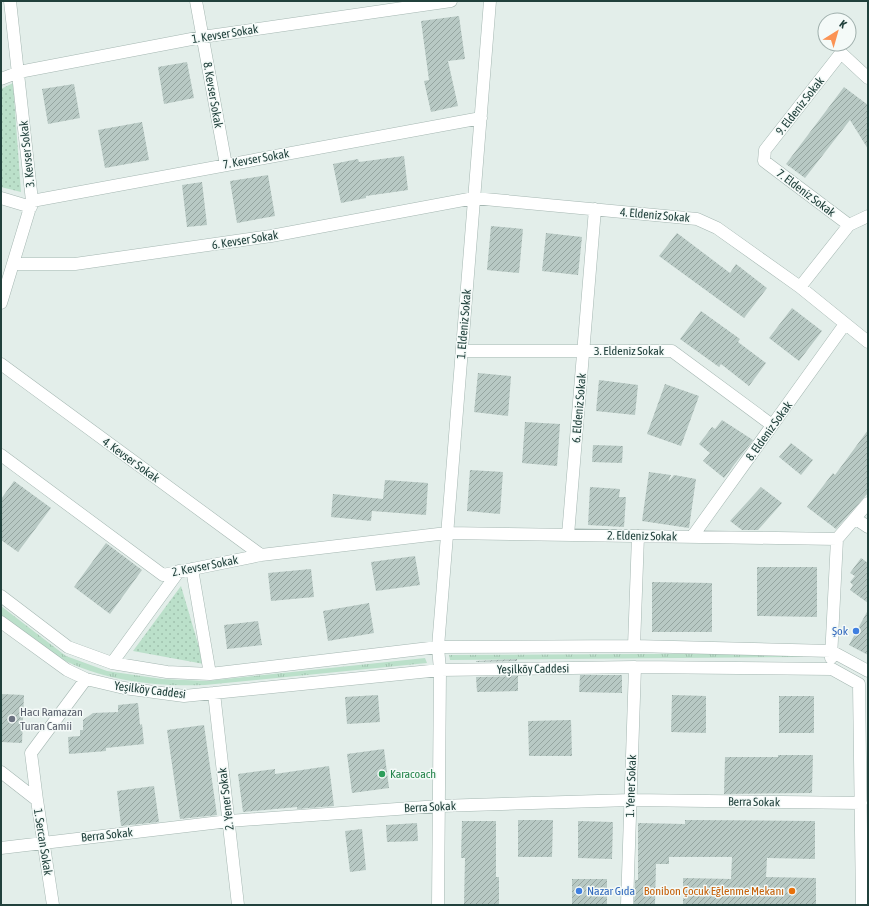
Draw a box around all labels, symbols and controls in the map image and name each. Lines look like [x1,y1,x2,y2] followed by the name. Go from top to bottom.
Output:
[817,12,857,52] north arrow
[837,18,849,31] text: K
[191,22,260,46] street label: 1. Kevser Sokak
[200,61,226,130] street label: 8. Kevser Sokak
[773,74,828,138] street label: 9. Eldeniz Sokak
[16,119,37,188] street label: 3. Kevser Sokak
[222,146,291,172] street label: 7. Kevser Sokak
[774,166,839,220] street label: 7. Eldeniz Sokak
[619,205,691,225] street label: 4. Eldeniz Sokak
[211,228,280,252] street label: 6. Kevser Sokak
[454,288,474,360] street label: 1. Eldeniz Sokak
[594,344,665,358] street label: 3. Eldeniz Sokak
[569,372,589,444] street label: 6. Eldeniz Sokak
[743,398,796,463] street label: 8. Eldeniz Sokak
[100,435,163,486] street label: 4. Kevser Sokak
[607,528,678,544] street label: 2. Eldeniz Sokak
[171,553,240,579] street label: 2. Kevser Sokak
[832,624,849,638] place label: Şok
[851,626,861,636] marker: Şok
[497,661,569,677] street label: Yeşilköy Caddesi
[113,679,187,701] street label: Yeşilköy Caddesi
[20,705,83,733] place label: Hacı Ramazan Turan Camii
[7,714,17,724] marker: Hacı Ramazan Turan Camii
[623,754,639,818] street label: 1. Yener Sokak
[215,766,237,831] street label: 2. Yener Sokak
[390,767,436,781] place label: Karacoach
[377,769,387,779] marker: Karacoach
[728,795,781,809] street label: Berra Sokak
[404,799,457,815] street label: Berra Sokak
[31,807,55,877] street label: 1. Sercan Sokak
[80,825,134,845] street label: Berra Sokak
[587,884,635,898] place label: Nazar Gıda
[644,884,784,898] place label: Bonibon Çocuk Eğlenme Mekanı
[574,886,584,896] marker: Nazar Gıda
[787,886,797,896] marker: Bonibon Çocuk Eğlenme Mekanı

